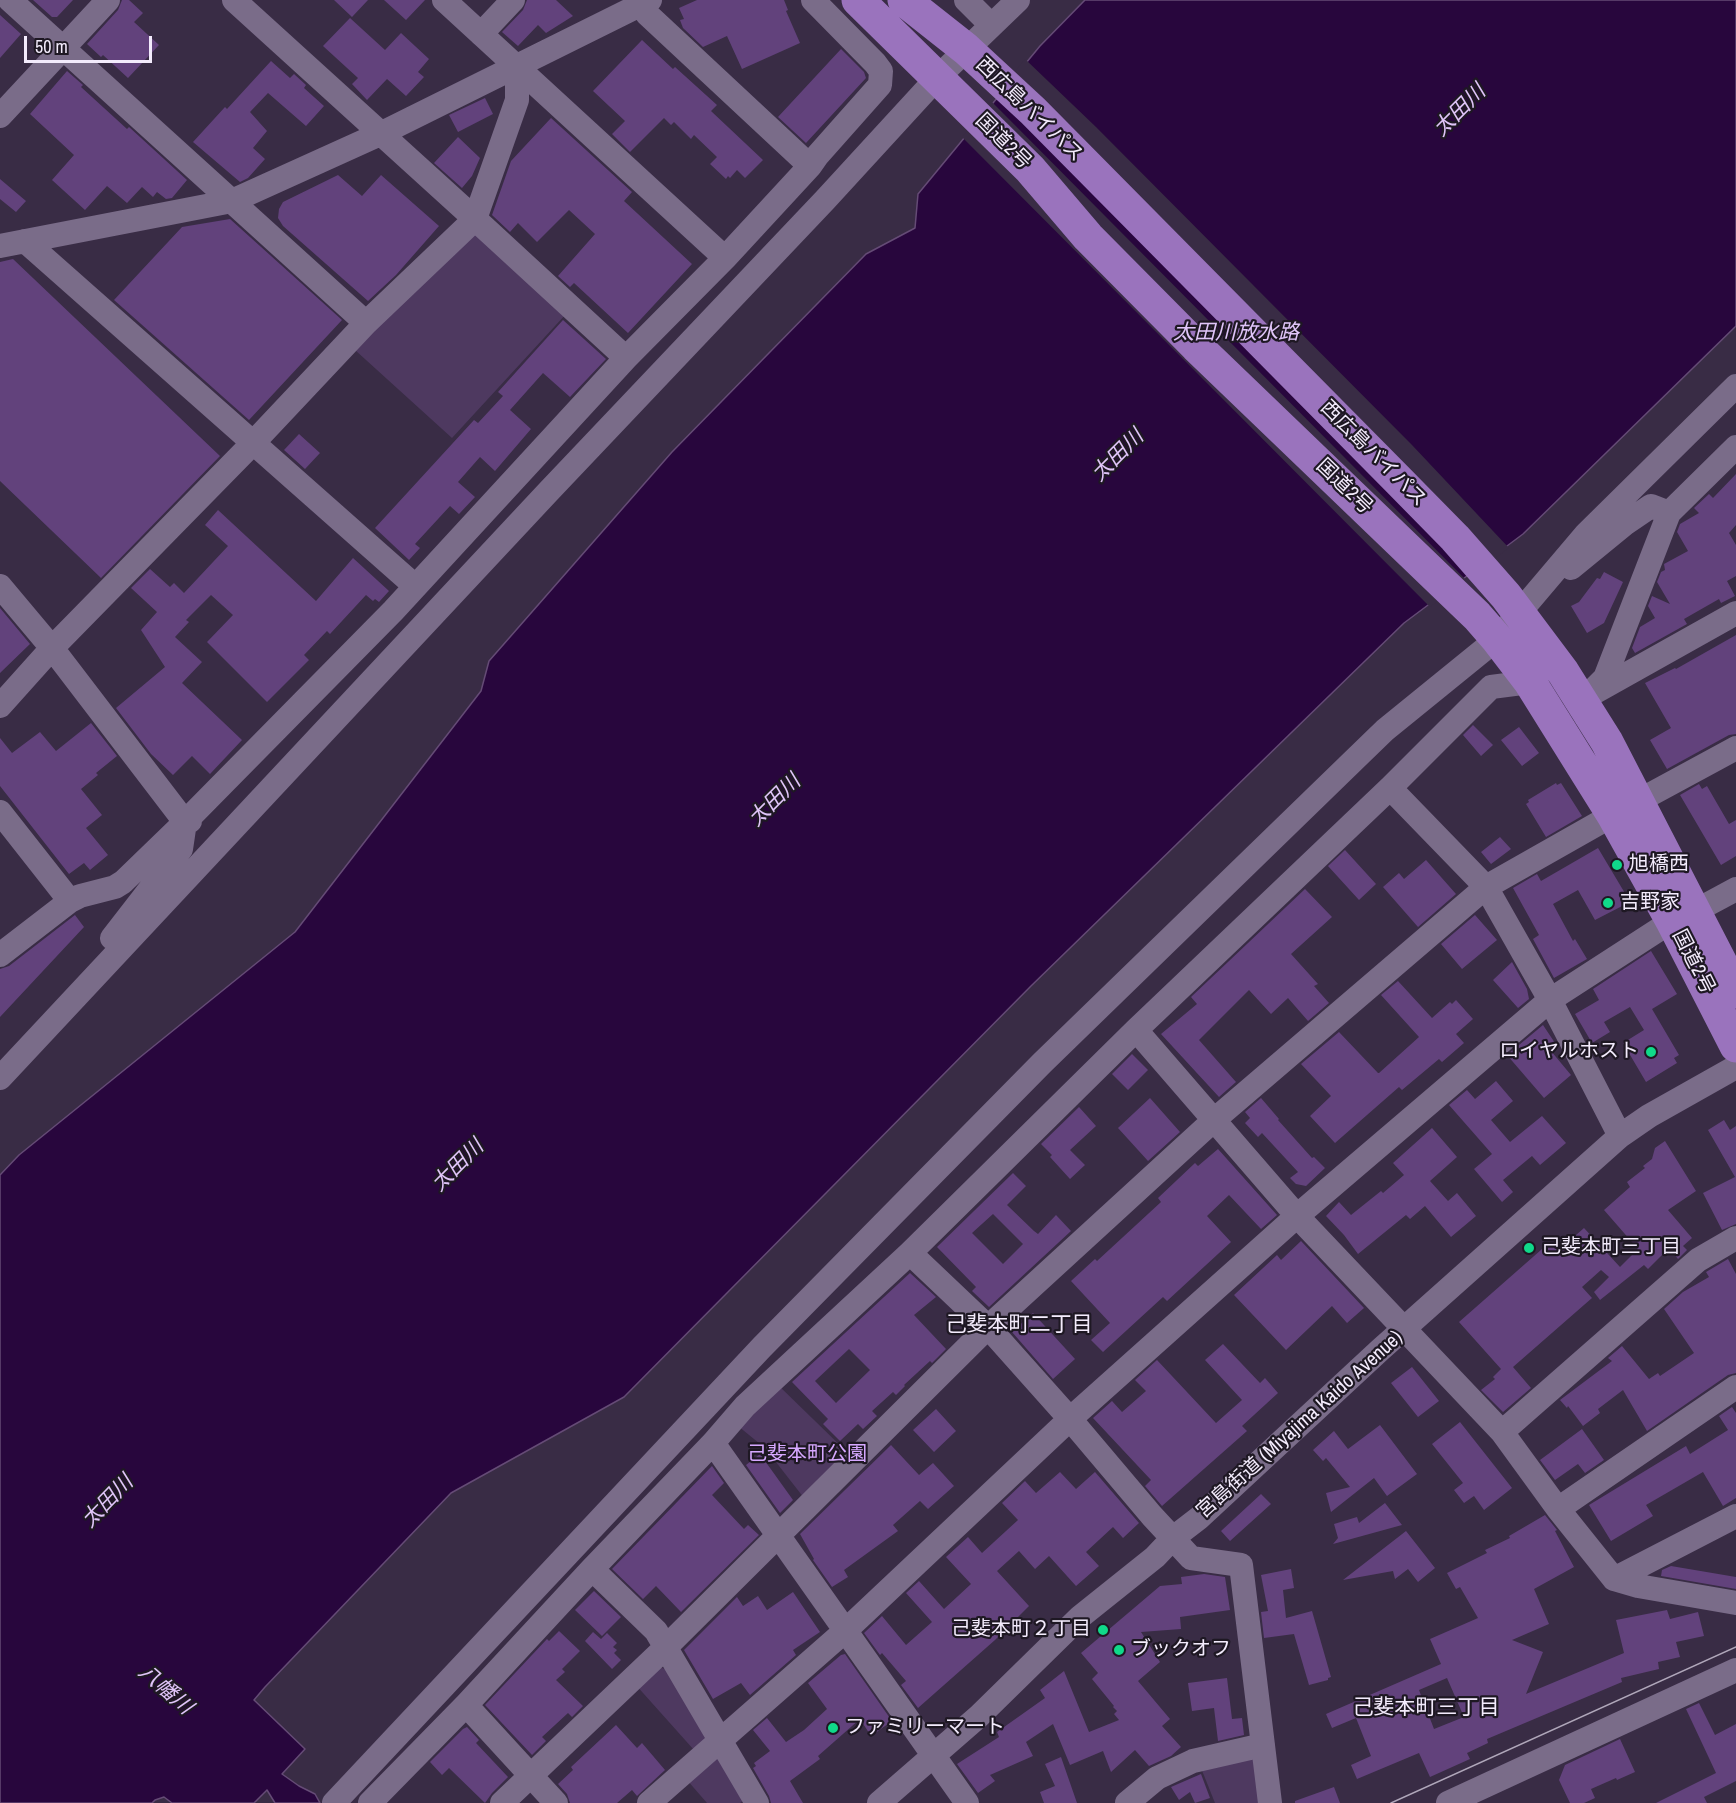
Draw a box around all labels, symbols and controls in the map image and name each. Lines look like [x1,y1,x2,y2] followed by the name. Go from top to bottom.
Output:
[27,24,154,62] scale bar
[35,34,68,59] text: 50 m
[970,53,1088,167] street label: 西広島バイパス
[1429,80,1491,142] water label: 太田川
[970,109,1036,175] street label: 国道2号
[1173,320,1299,346] water label: 太田川放水路
[1315,396,1431,512] street label: 西広島バイパス
[1087,425,1149,487] water label: 太田川
[1311,454,1377,520] street label: 国道2号
[744,770,806,832] water label: 太田川
[1629,853,1689,877] place label: 旭橋西
[1610,858,1624,872] marker: 旭橋西
[1620,891,1680,915] place label: 吉野家
[1601,896,1615,910] marker: 吉野家
[1667,926,1719,998] street label: 国道2号
[1499,1040,1639,1064] place label: ロイヤルホスト
[1644,1045,1658,1059] marker: ロイヤルホスト
[427,1135,489,1197] water label: 太田川
[1541,1236,1681,1260] place label: 己斐本町三丁目
[1522,1241,1536,1255] marker: 己斐本町三丁目
[946,1312,1092,1338] district label: 己斐本町二丁目
[1192,1326,1408,1524] street label: 宮島街道 (Miyajima Kaido Avenue)
[747,1443,867,1467] park label: 己斐本町公園
[77,1471,139,1533] water label: 太田川
[951,1618,1091,1642] place label: 己斐本町２丁目
[1096,1623,1110,1637] marker: 己斐本町２丁目
[1131,1638,1231,1662] place label: ブックオフ
[1112,1643,1126,1657] marker: ブックオフ
[133,1660,197,1720] water label: 八幡川
[1353,1695,1499,1721] district label: 己斐本町三丁目
[845,1716,1005,1740] place label: ファミリーマート
[826,1721,840,1735] marker: ファミリーマート

